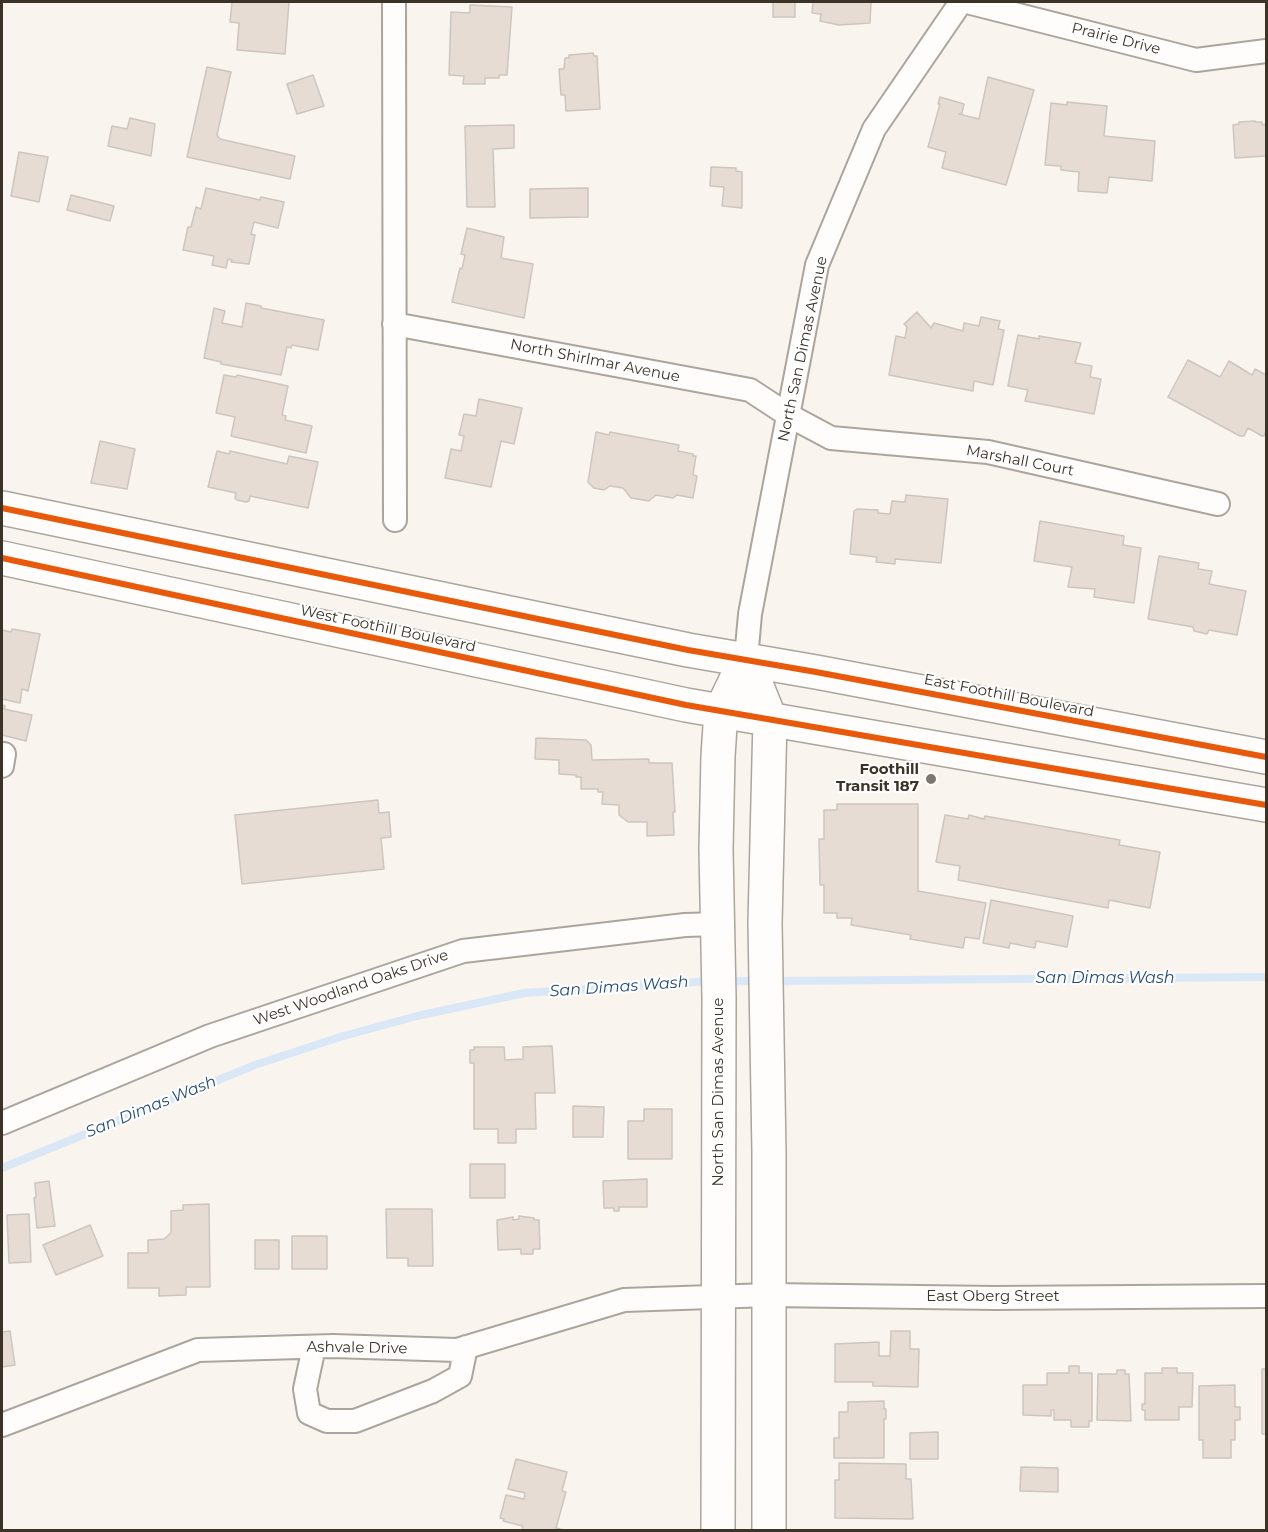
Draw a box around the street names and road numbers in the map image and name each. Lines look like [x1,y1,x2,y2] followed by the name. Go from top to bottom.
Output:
[1070,19,1162,59] street label: Prairie Drive
[775,255,831,443] street label: North San Dimas Avenue
[509,336,681,386] street label: North Shirlmar Avenue
[965,442,1075,480] street label: Marshall Court
[299,602,477,656] street label: West Foothill Boulevard
[922,671,1096,721] street label: East Foothill Boulevard
[251,946,451,1030] street label: West Woodland Oaks Drive
[710,997,728,1187] street label: North San Dimas Avenue
[926,1288,1060,1306] street label: East Oberg Street
[306,1338,408,1358] street label: Ashvale Drive

